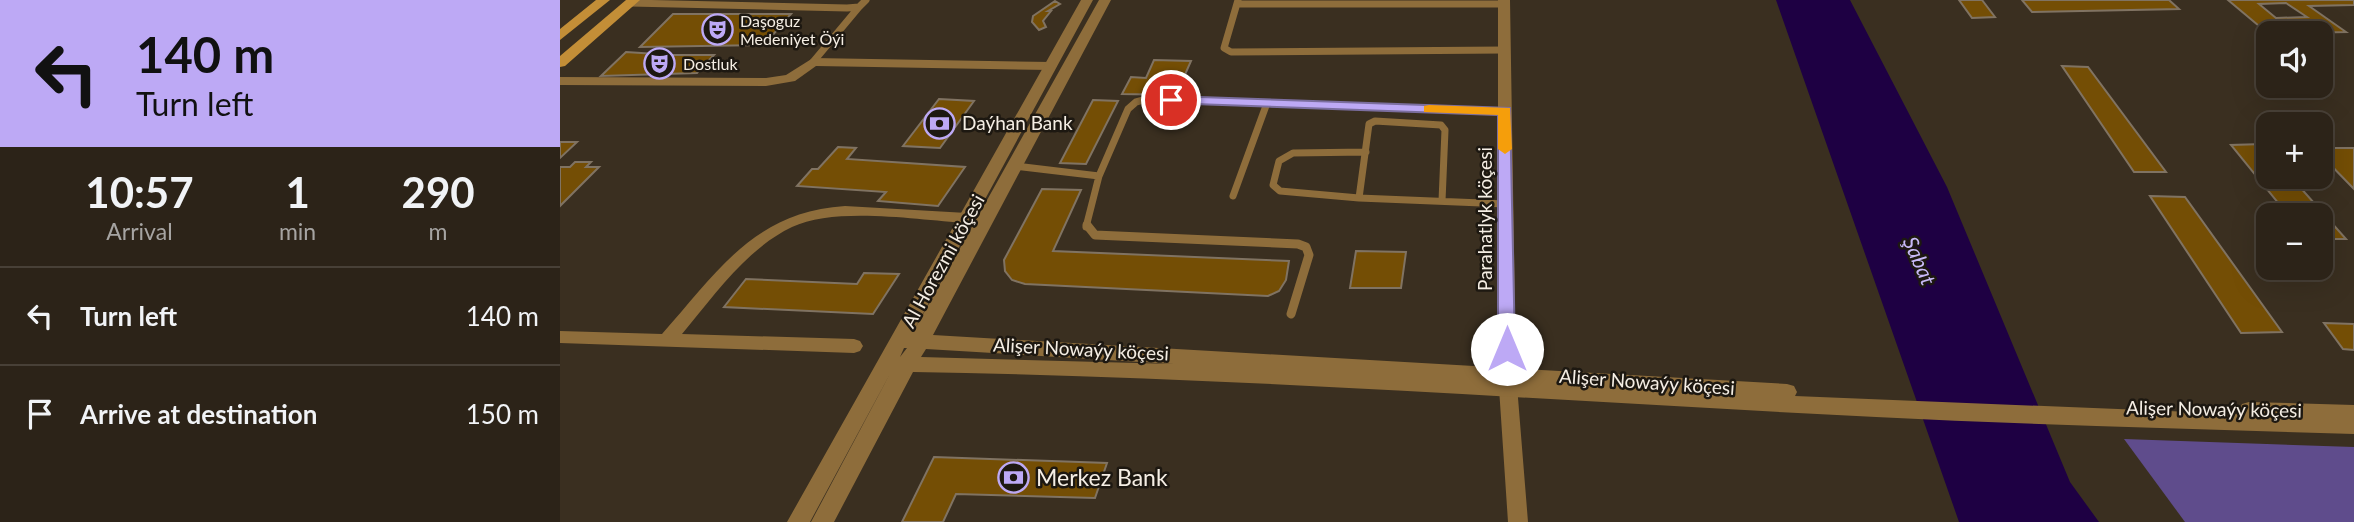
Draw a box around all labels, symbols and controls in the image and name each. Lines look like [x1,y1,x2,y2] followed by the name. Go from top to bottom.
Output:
[740,11,844,48] place label: Daşoguz Medeniýet Öýi
[700,13,734,47] theatre icon: Daşoguz Medeniýet Öýi
[2256,21,2333,280] map controls
[2256,21,2333,98] button: sound
[136,25,274,83] text: 140 m
[21,28,112,119] icon: left
[643,47,677,81] theatre icon: Dostluk
[683,54,738,73] place label: Dostluk
[1141,70,1201,130] pin
[1152,81,1190,119] icon: arrive
[136,84,253,123] text: Turn left
[922,106,956,140] bank icon: Daýhan Bank
[962,111,1073,134] place label: Daýhan Bank
[2256,112,2333,189] button: +
[1473,147,1496,291] street label: Parahatlyk köçesi
[85,167,194,217] text: 10:57
[285,167,310,217] text: 1
[402,167,475,217] text: 290
[896,190,989,331] street label: Al Horezmi köçesi
[2256,203,2333,280] button: −
[106,217,173,245] text: Arrival
[279,217,316,245] text: min
[429,217,448,245] text: m
[1899,232,1942,289] water label: Şabat
[21,297,59,335] icon: left
[80,300,177,332] text: Turn left
[466,300,539,332] text: 140 m
[1470,312,1544,386] position arrow
[993,332,1169,365] street label: Alişer Nowaýy köçesi
[1558,364,1736,399] street label: Alişer Nowaýy köçesi
[21,395,59,433] icon: arrive
[2126,395,2302,422] street label: Alişer Nowaýy köçesi
[80,398,317,430] text: Arrive at destination
[466,398,539,430] text: 150 m
[996,461,1030,495] bank icon: Merkez Bank
[1036,463,1168,491] place label: Merkez Bank

